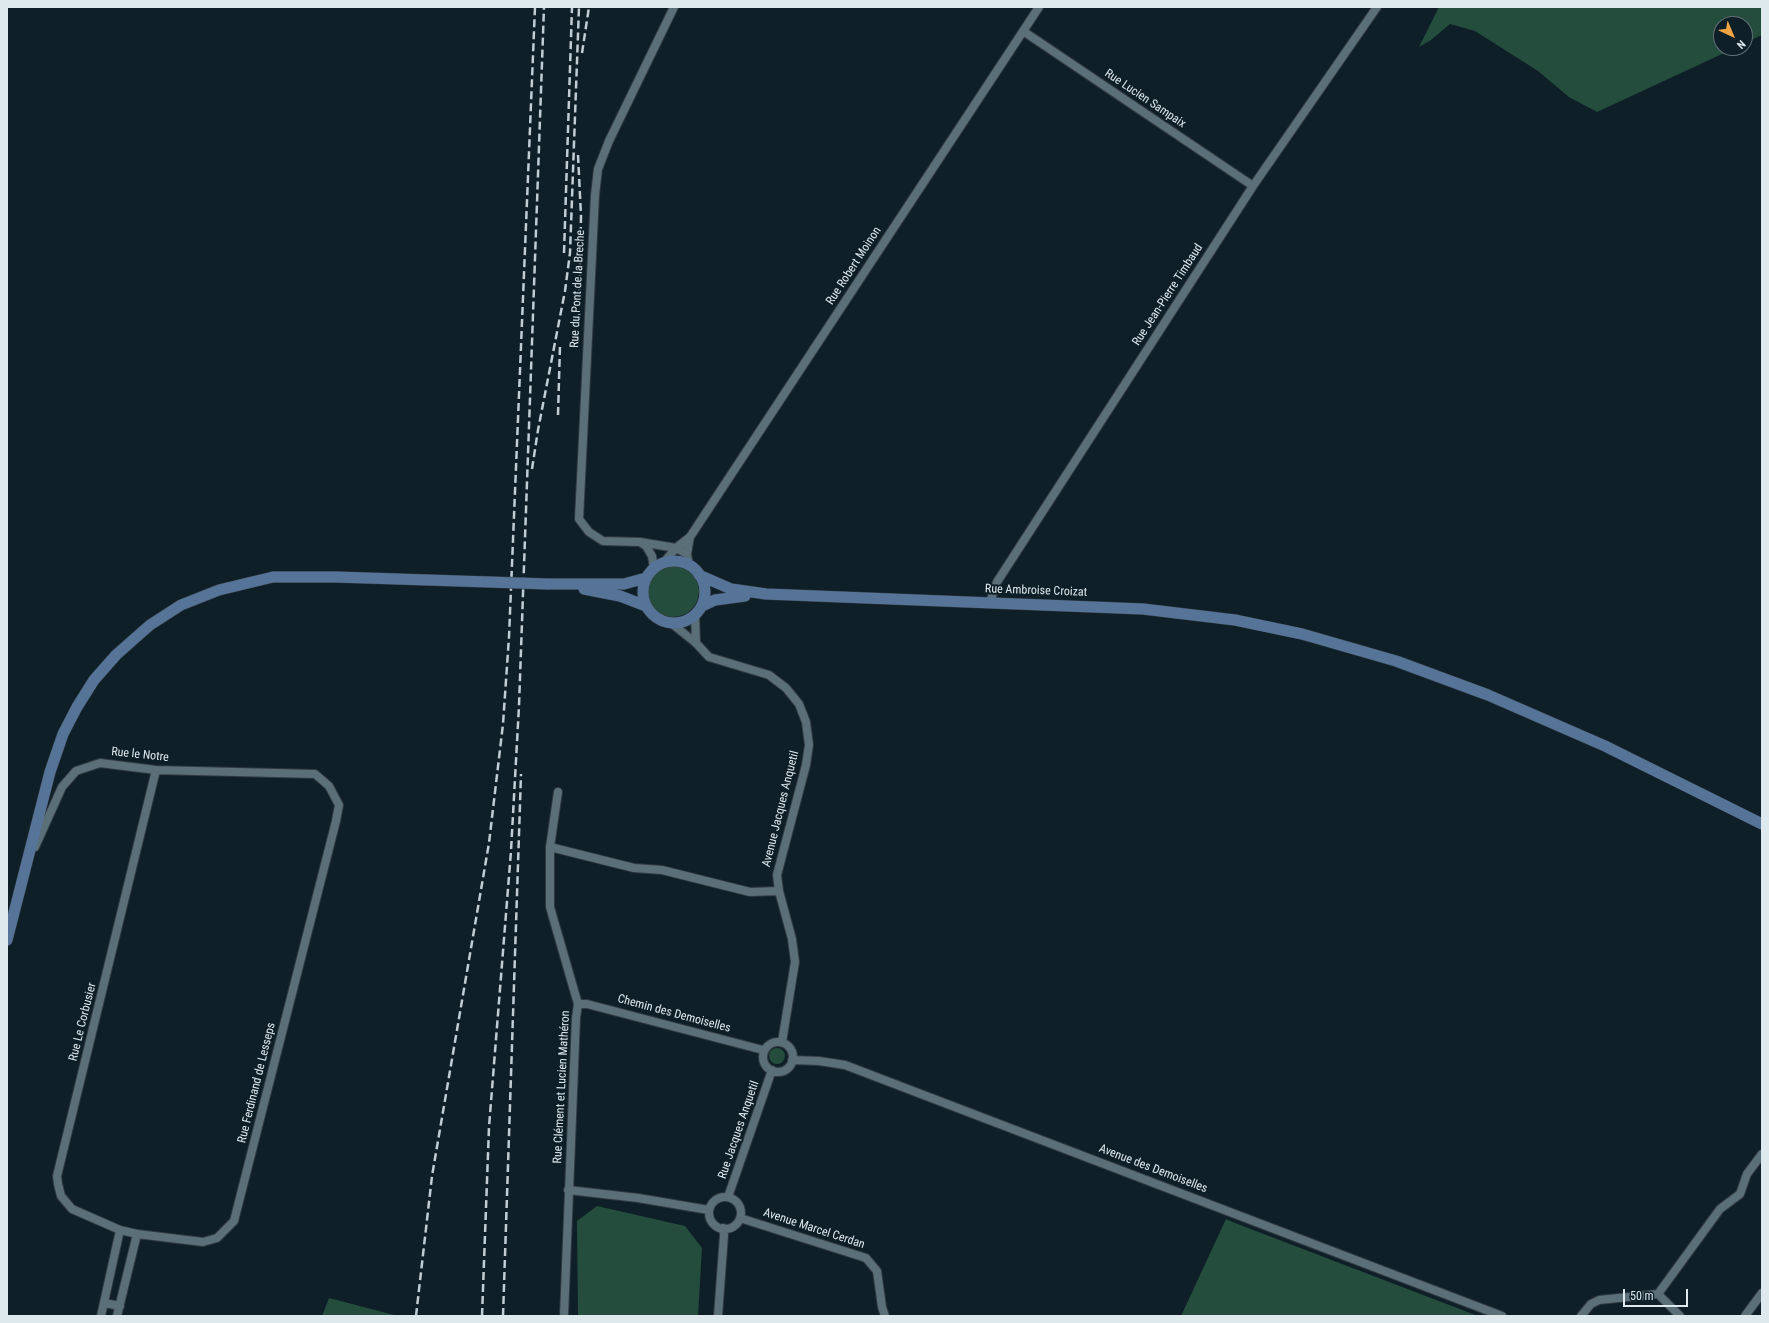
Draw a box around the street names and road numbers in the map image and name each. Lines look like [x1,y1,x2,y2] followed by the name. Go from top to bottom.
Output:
[1102,66,1188,132] street label: Rue Lucien Sampaix
[823,224,885,308] street label: Rue Robert Moinon
[568,230,588,348] street label: Rue du Pont de la Breche
[1130,241,1206,349] street label: Rue Jean-Pierre Timbaud
[985,582,1087,600] street label: Rue Ambroise Croizat
[110,745,170,765] street label: Rue le Notre
[760,749,802,869] street label: Avenue Jacques Anquetil
[66,981,100,1063] street label: Rue Le Corbusier
[616,992,732,1036] street label: Chemin des Demoiselles
[551,1010,573,1164] street label: Rue Clément et Lucien Mathéron
[235,1021,279,1145] street label: Rue Ferdinand de Lesseps
[716,1079,762,1181] street label: Rue Jacques Anquetil
[1097,1142,1209,1196] street label: Avenue des Demoiselles
[761,1206,867,1252] street label: Avenue Marcel Cerdan

